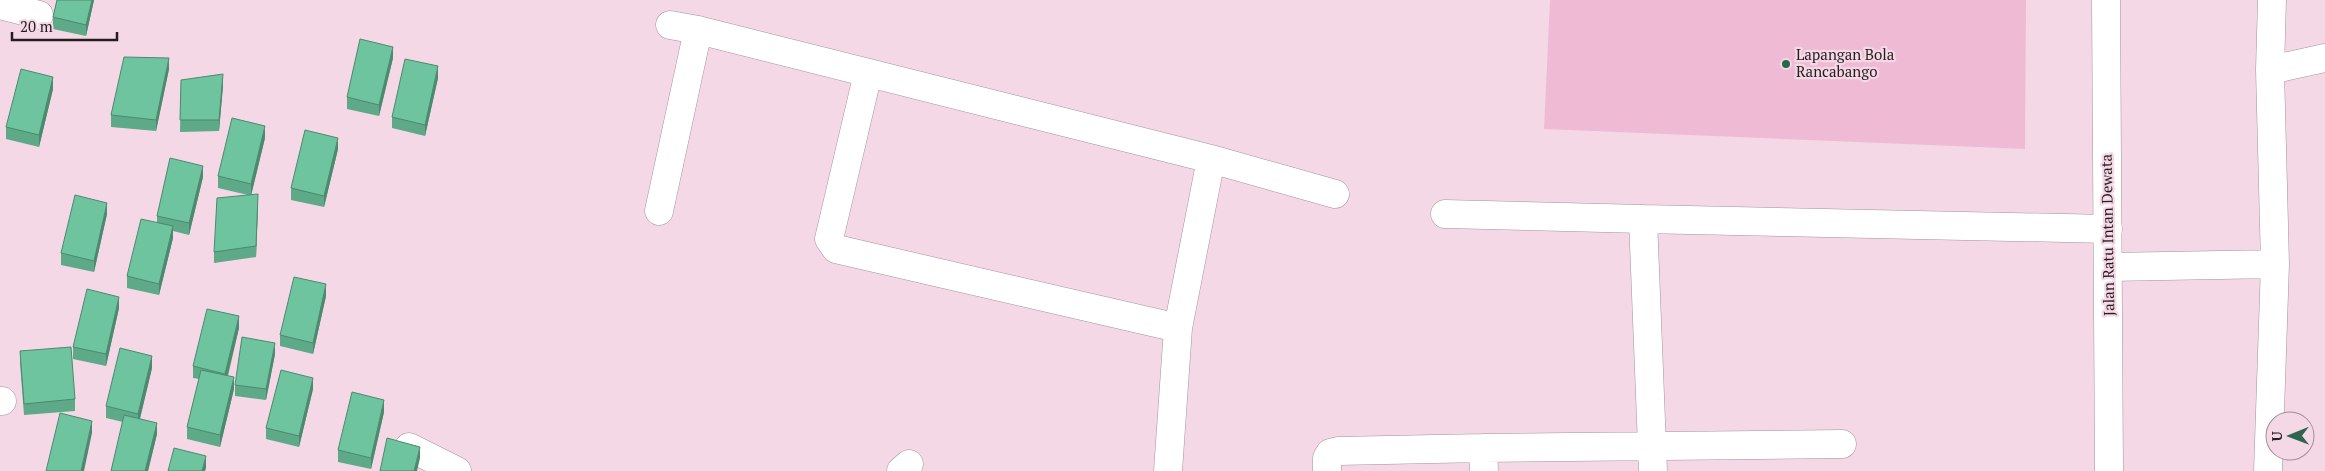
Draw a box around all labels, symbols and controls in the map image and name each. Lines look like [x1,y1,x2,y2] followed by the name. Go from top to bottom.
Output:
[12,10,118,42] scale bar
[20,16,53,36] text: 20 m
[1796,44,1895,81] place label: Lapangan Bola Rancabango
[1780,58,1792,70] marker: Lapangan Bola Rancabango
[2096,153,2118,316] street label: Jalan Ratu Intan Dewata
[2265,411,2315,461] north arrow
[2267,431,2286,441] text: U

